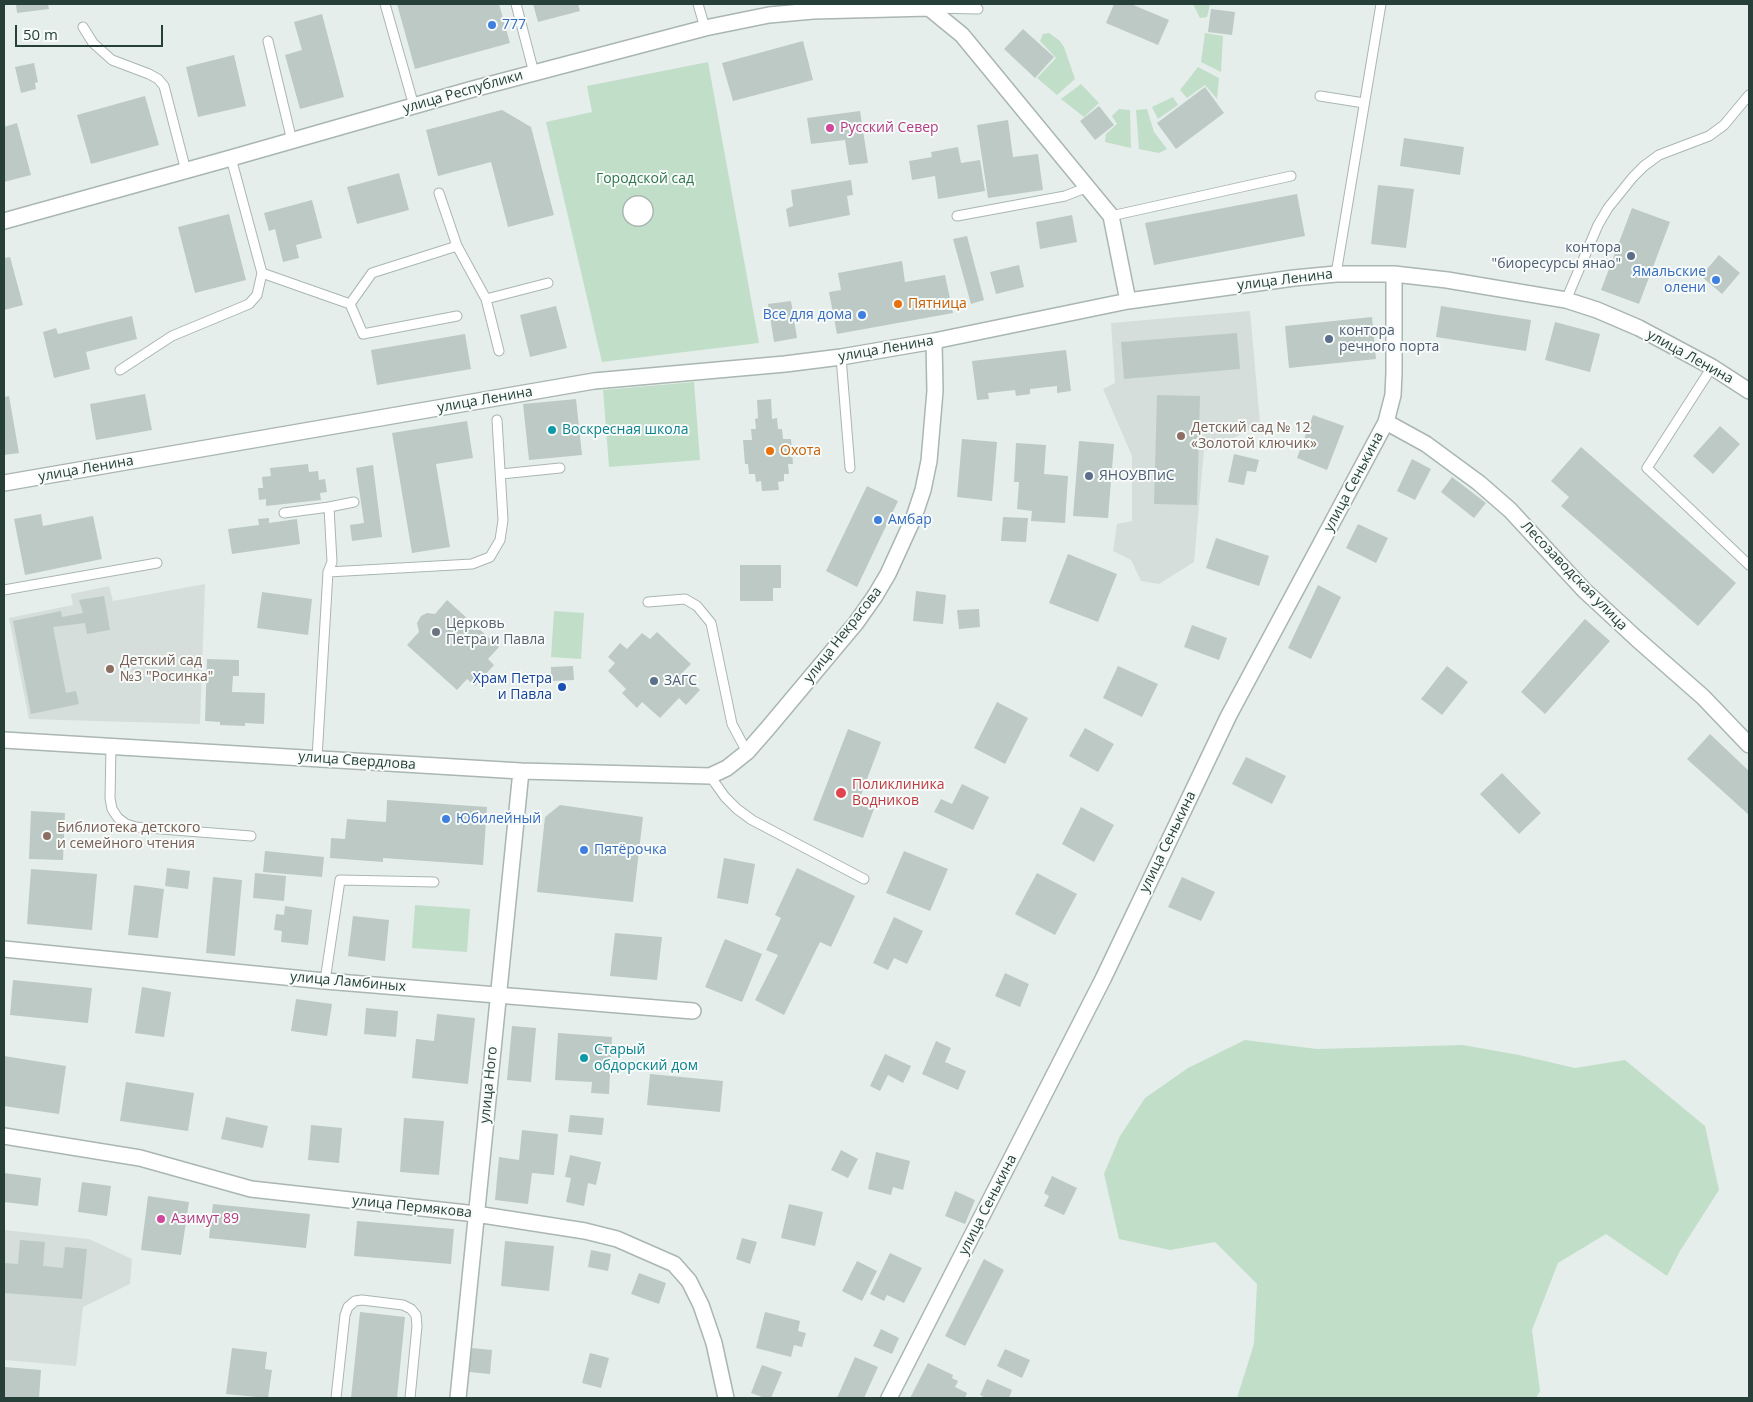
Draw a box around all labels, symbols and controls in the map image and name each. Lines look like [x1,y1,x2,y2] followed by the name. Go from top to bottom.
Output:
[18,15,165,47] scale bar
[502,17,526,33] place label: 777
[486,19,498,31] marker: 777
[23,24,58,44] text: 50 m
[401,67,525,117] street label: улица Республики
[840,120,939,136] place label: Русский Север
[824,122,836,134] marker: Русский Север
[596,171,694,187] park label: Городской сад
[1492,240,1621,272] place label: контора "биоресурсы янао"
[1625,250,1637,262] marker: контора "биоресурсы янао"
[1632,264,1706,296] place label: Ямальские олени
[1236,266,1334,294] street label: улица Ленина
[1710,274,1722,286] marker: Ямальские олени
[908,296,967,312] place label: Пятница
[892,298,904,310] marker: Пятница
[763,307,852,323] place label: Все для дома
[856,309,868,321] marker: Все для дома
[1339,323,1439,356] place label: контора речного порта
[1644,326,1736,388] street label: улица Ленина
[837,332,935,366] street label: улица Ленина
[1323,333,1335,345] marker: контора речного порта
[436,383,534,417] street label: улица Ленина
[1191,420,1317,452] place label: Детский сад № 12 «Золотой ключик»
[562,422,688,438] place label: Воскресная школа
[546,424,558,436] marker: Воскресная школа
[1321,429,1387,535] street label: улица Сенькина
[1175,430,1187,442] marker: Детский сад № 12 «Золотой ключик»
[780,443,821,459] place label: Охота
[764,445,776,457] marker: Охота
[37,452,135,486] street label: улица Ленина
[1099,468,1175,484] place label: ЯНОУВПиС
[1083,470,1095,482] marker: ЯНОУВПиС
[888,512,932,528] place label: Амбар
[872,514,884,526] marker: Амбар
[1517,518,1631,634] street label: Лесозаводская улица
[800,584,886,686] street label: улица Некрасова
[446,616,545,648] place label: Церковь Петра и Павла
[430,626,442,638] marker: Церковь Петра и Павла
[120,653,213,686] place label: Детский сад №3 "Росинка"
[104,663,116,675] marker: Детский сад №3 "Росинка"
[473,671,552,704] place label: Храм Петра и Павла
[664,673,697,689] place label: ЗАГС
[648,675,660,687] marker: ЗАГС
[556,681,568,693] marker: Храм Петра и Павла
[298,749,416,773] street label: улица Свердлова
[852,777,944,810] place label: Поликлиника Водников
[834,786,848,800] marker: Поликлиника Водников
[1136,789,1200,895] street label: улица Сенькина
[456,811,541,827] place label: Юбилейный
[440,813,452,825] marker: Юбилейный
[57,820,201,852] place label: Библиотека детского и семейного чтения
[41,830,53,842] marker: Библиотека детского и семейного чтения
[594,842,667,858] place label: Пятёрочка
[578,844,590,856] marker: Пятёрочка
[289,969,407,995] street label: улица Ламбиных
[594,1042,698,1074] place label: Старый обдорский дом
[477,1046,501,1124] street label: улица Ного
[578,1052,590,1064] marker: Старый обдорский дом
[955,1152,1021,1258] street label: улица Сенькина
[351,1192,473,1222] street label: улица Пермякова
[171,1211,239,1227] place label: Азимут 89
[155,1213,167,1225] marker: Азимут 89

